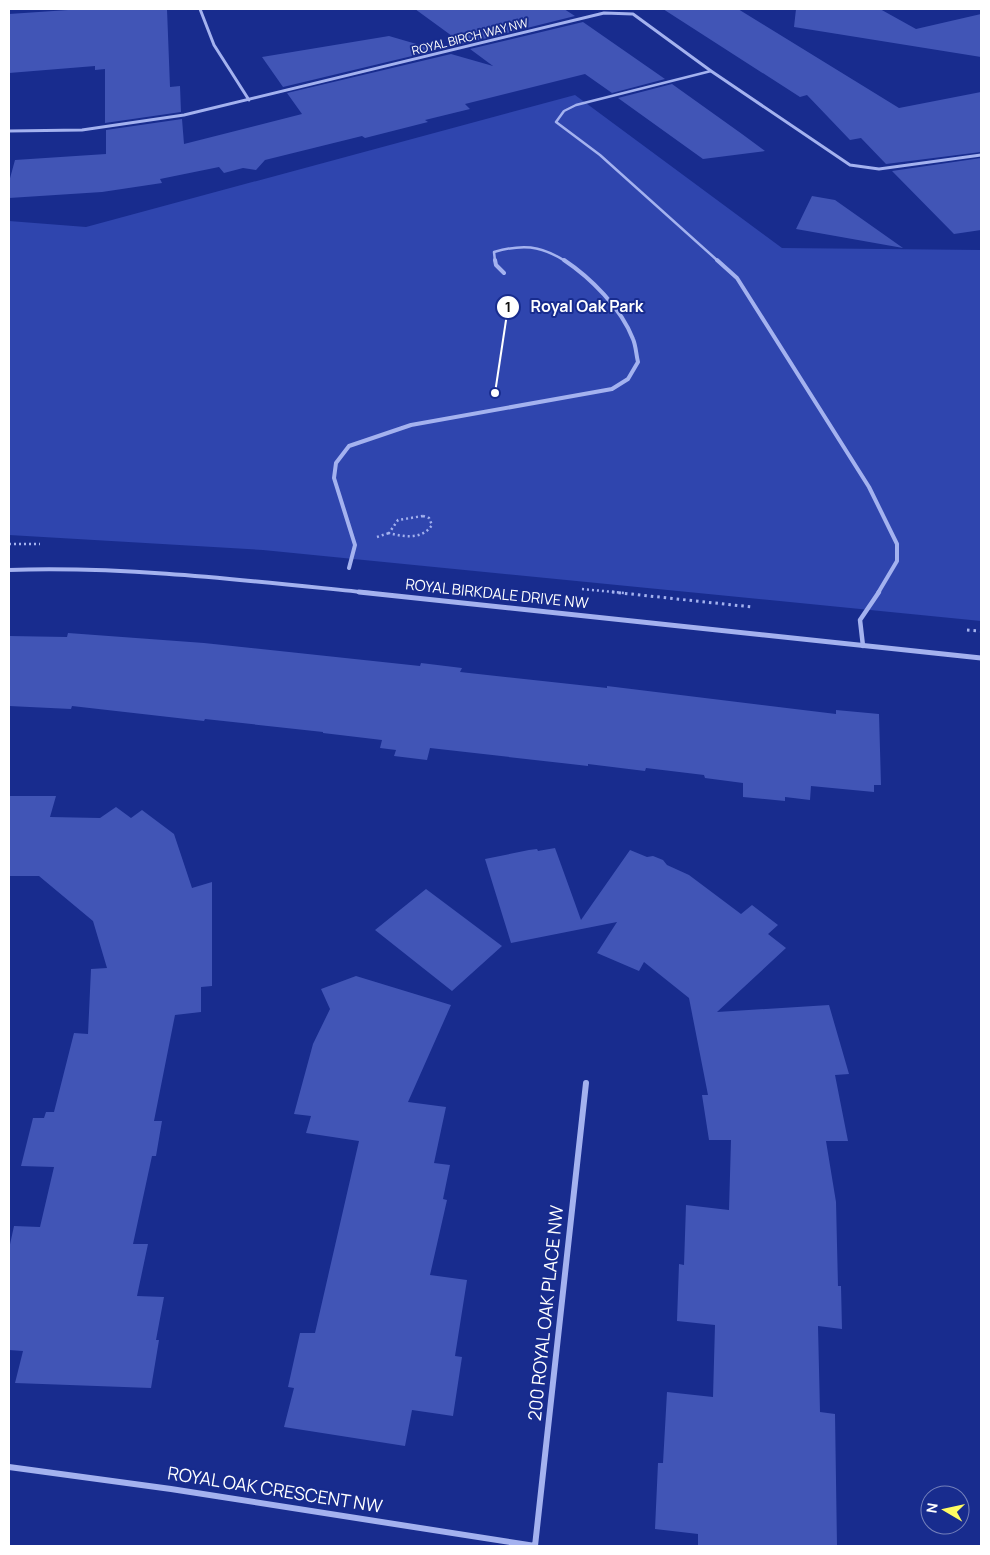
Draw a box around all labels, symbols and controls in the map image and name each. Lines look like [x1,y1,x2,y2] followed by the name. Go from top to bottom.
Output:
[410,14,531,59] street label: ROYAL BIRCH WAY NW
[495,291,653,322] callout: Royal Oak Park
[531,295,644,317] text: Royal Oak Park
[505,296,511,317] text: 1
[404,573,590,614] street label: ROYAL BIRKDALE DRIVE NW
[522,1204,568,1422] street label: 200 ROYAL OAK PLACE NW
[166,1460,385,1518] street label: ROYAL OAK CRESCENT NW
[920,1485,970,1535] north arrow
[921,1501,942,1514] text: N

